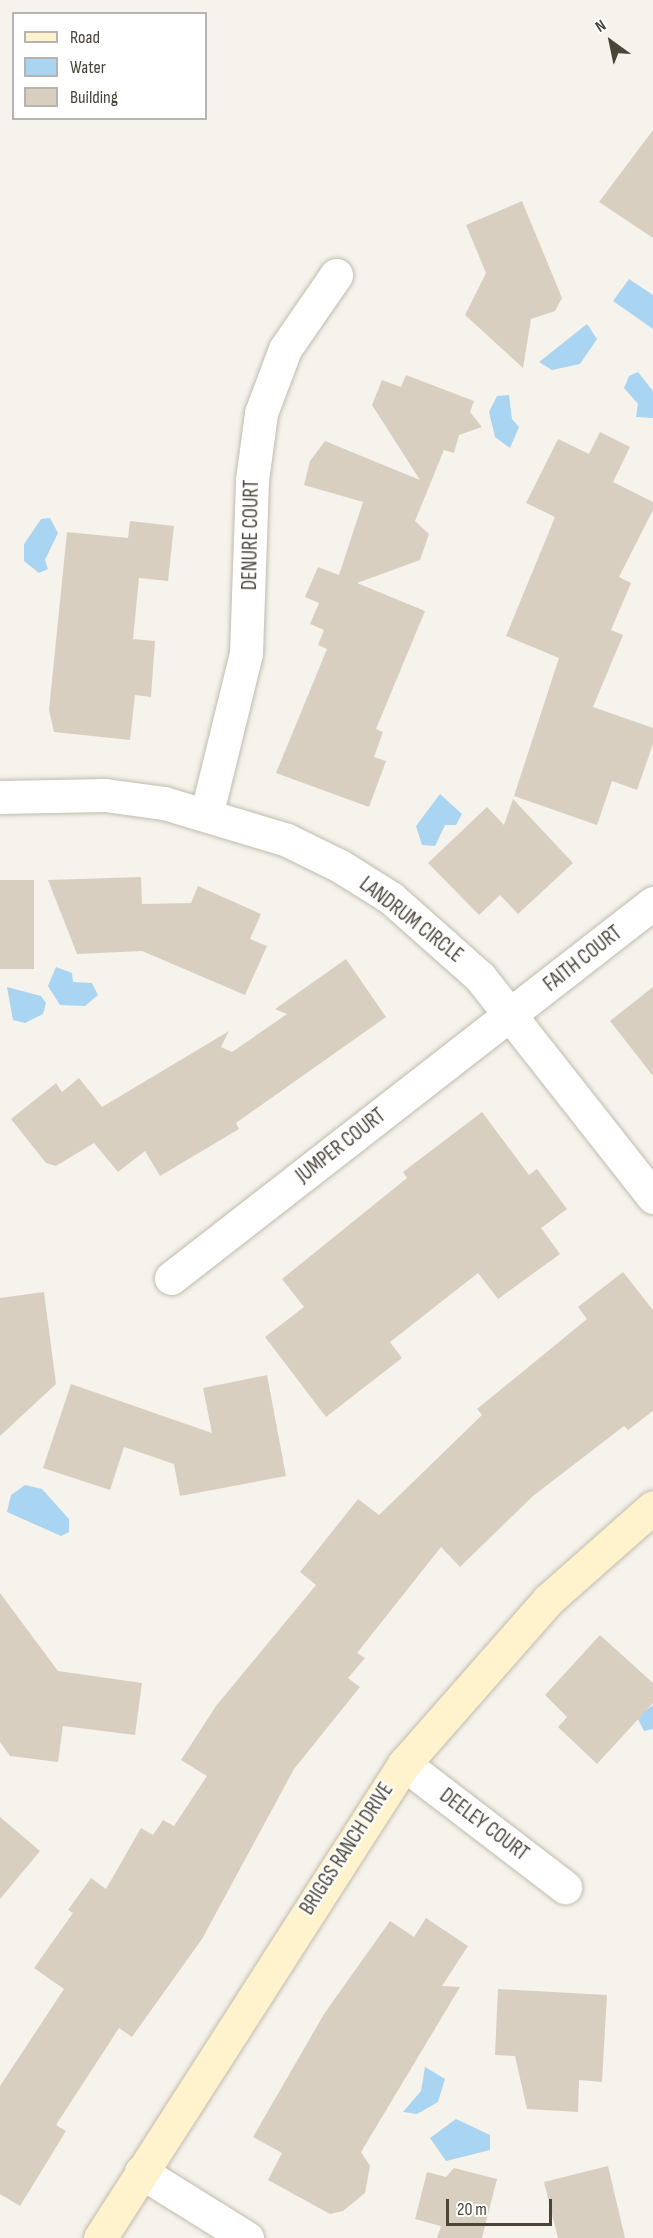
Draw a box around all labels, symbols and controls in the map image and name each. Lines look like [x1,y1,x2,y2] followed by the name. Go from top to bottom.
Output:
[12,12,207,120] legend
[581,12,641,72] north arrow
[592,16,610,37] text: N
[70,27,100,48] text: Road
[70,57,106,78] text: Water
[70,87,118,108] text: Building
[237,480,265,590] street label: DENURE COURT
[354,872,468,968] street label: LANDRUM CIRCLE
[539,921,627,997] street label: FAITH COURT
[291,1103,391,1189] street label: JUMPER COURT
[295,1778,399,1920] street label: BRIGGS RANCH DRIVE
[435,1783,533,1867] street label: DEELEY COURT
[449,2187,556,2225] scale bar
[457,2199,487,2220] text: 20 m

